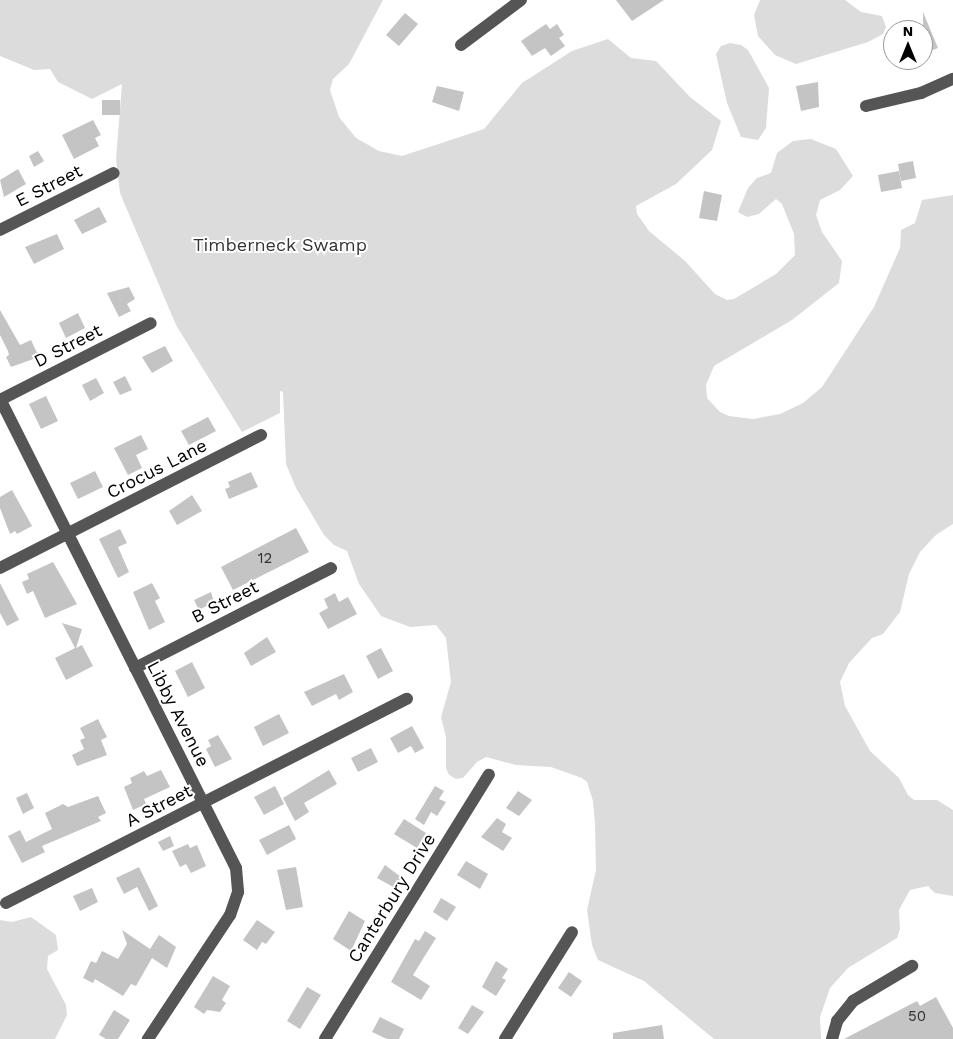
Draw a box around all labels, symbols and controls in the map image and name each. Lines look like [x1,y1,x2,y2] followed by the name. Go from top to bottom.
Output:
[883,20,933,70] north arrow
[903,23,913,39] text: N
[12,160,86,212] street label: E Street
[193,234,367,256] park label: Timberneck Swamp
[30,320,106,372] street label: D Street
[103,435,211,503] street label: Crocus Lane
[258,550,272,568] house number: 12
[188,576,262,628] street label: B Street
[142,657,214,771] street label: Libby Avenue
[122,780,196,832] street label: A Street
[343,829,441,967] street label: Canterbury Drive
[908,1008,926,1026] house number: 50

